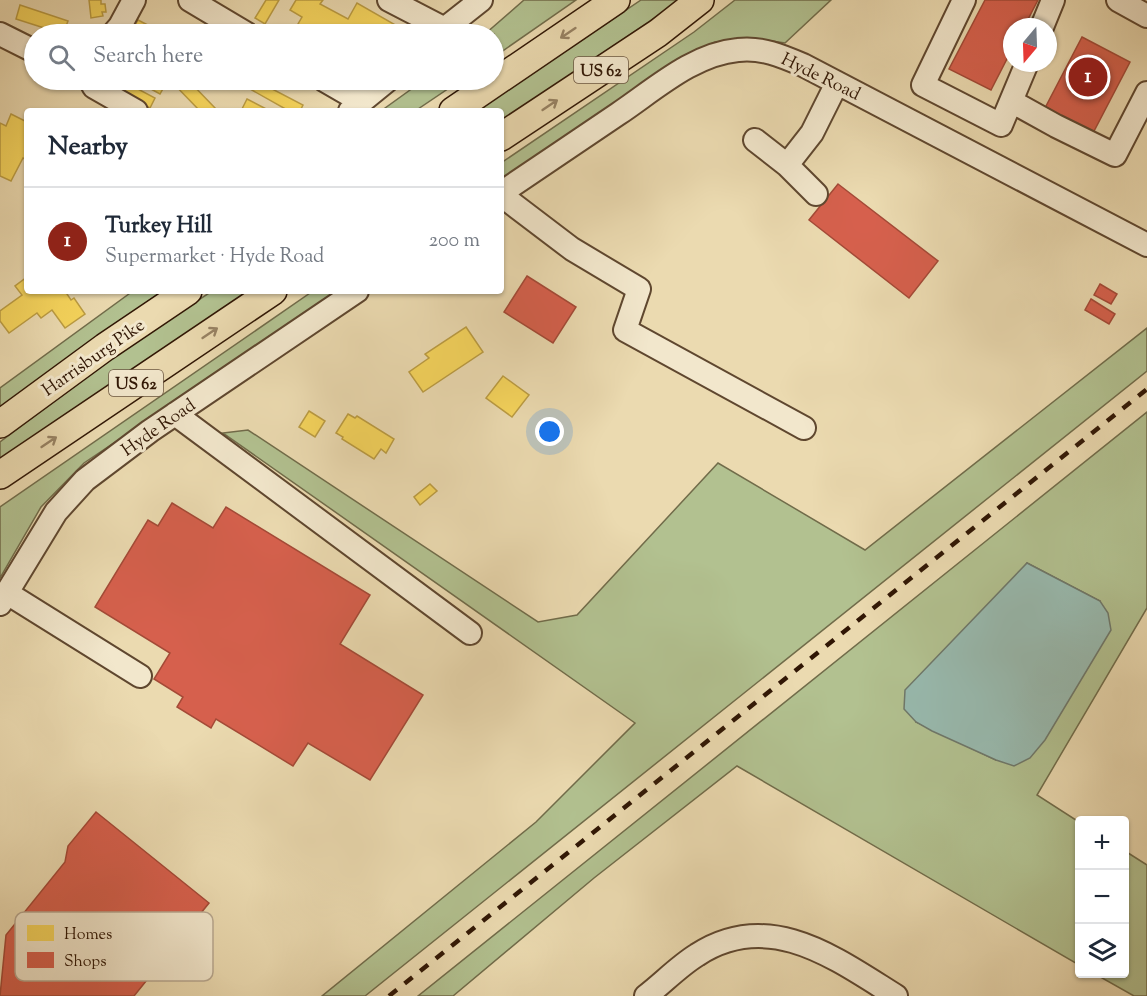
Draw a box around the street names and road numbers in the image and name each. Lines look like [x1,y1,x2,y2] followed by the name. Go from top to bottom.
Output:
[776,47,864,108] street label: Hyde Road
[574,57,628,83] road number: US 62
[37,314,151,404] street label: Harrisburg Pike
[109,370,163,396] road number: US 62
[117,393,202,464] street label: Hyde Road

